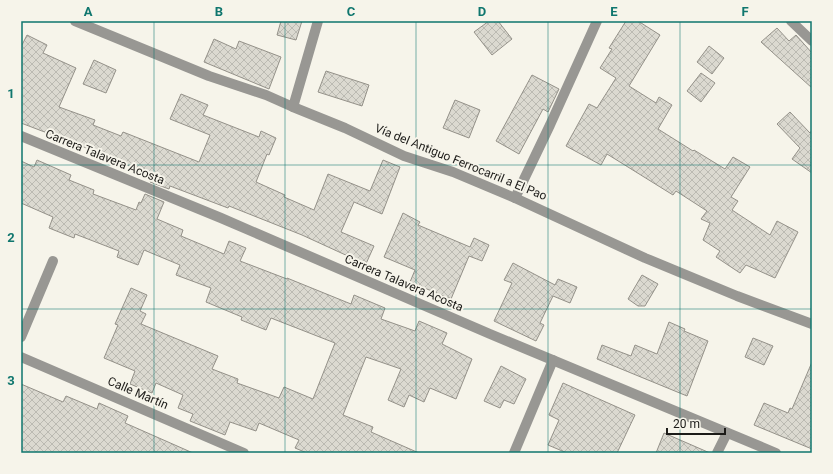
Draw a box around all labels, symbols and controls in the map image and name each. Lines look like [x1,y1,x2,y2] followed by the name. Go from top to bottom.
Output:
[84,4,93,19] text: A
[215,4,223,19] text: B
[347,4,356,19] text: C
[478,4,486,19] text: D
[610,4,618,19] text: E
[741,4,749,19] text: F
[7,86,15,101] text: 1
[373,121,549,203] street label: Vía del Antiguo Ferrocarril a El Pao
[43,127,167,187] street label: Carrera Talavera Acosta
[7,230,15,245] text: 2
[343,252,465,314] street label: Carrera Talavera Acosta
[7,373,15,388] text: 3
[106,374,170,412] street label: Calle Martín
[667,410,725,436] scale bar
[673,417,700,431] text: 20 m

